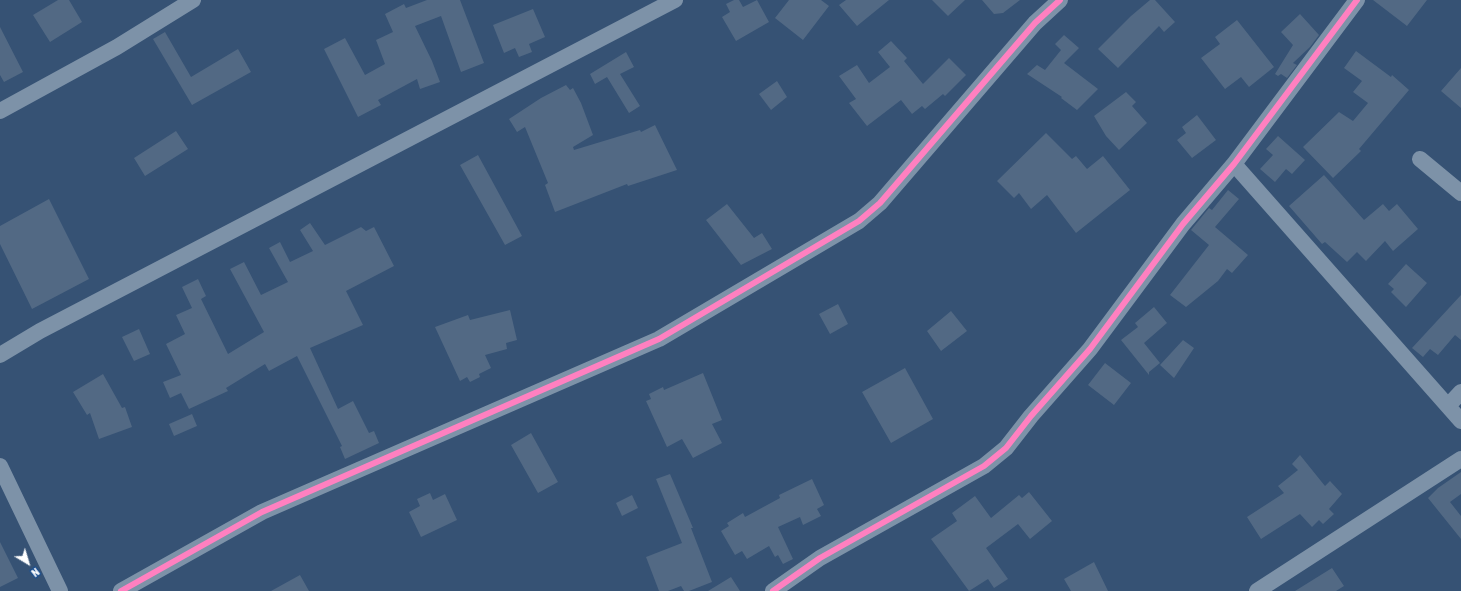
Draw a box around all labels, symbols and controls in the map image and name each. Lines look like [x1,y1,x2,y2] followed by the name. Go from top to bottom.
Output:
[8,543,48,583] north arrow
[29,566,42,579] text: N

